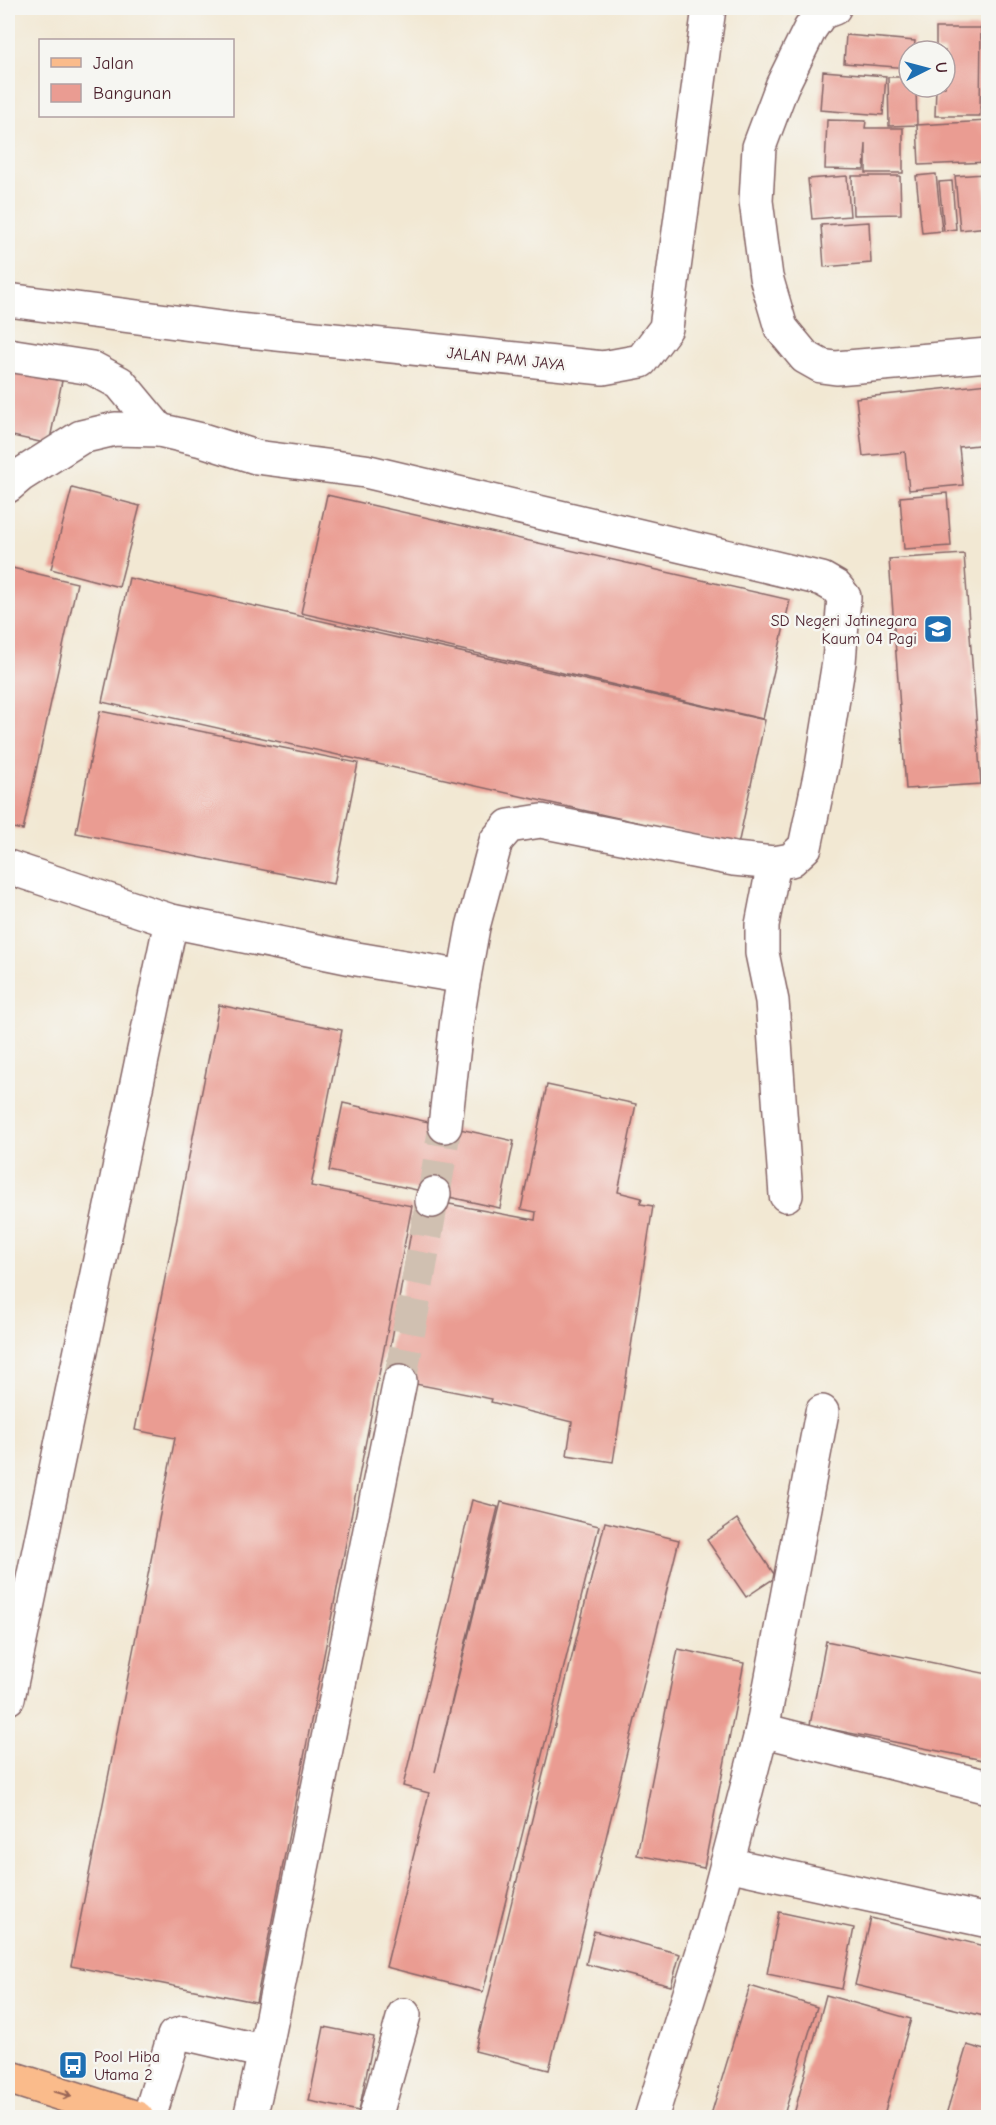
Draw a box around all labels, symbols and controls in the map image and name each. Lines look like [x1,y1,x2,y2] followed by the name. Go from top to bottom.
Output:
[39,39,234,117] legend
[897,39,957,99] north arrow
[93,53,134,74] text: Jalan
[931,61,950,74] text: U
[93,83,171,104] text: Bangunan
[446,344,566,374] street label: JALAN PAM JAYA
[771,612,917,648] place label: SD Negeri Jatinegara Kaum 04 Pagi
[922,613,954,645] school or university icon: SD Negeri Jatinegara Kaum 04 Pagi
[94,2048,160,2084] place label: Pool Hiba Utama 2
[57,2049,89,2081] bus stop icon: Pool Hiba Utama 2
[53,2089,72,2100] one-way arrow

